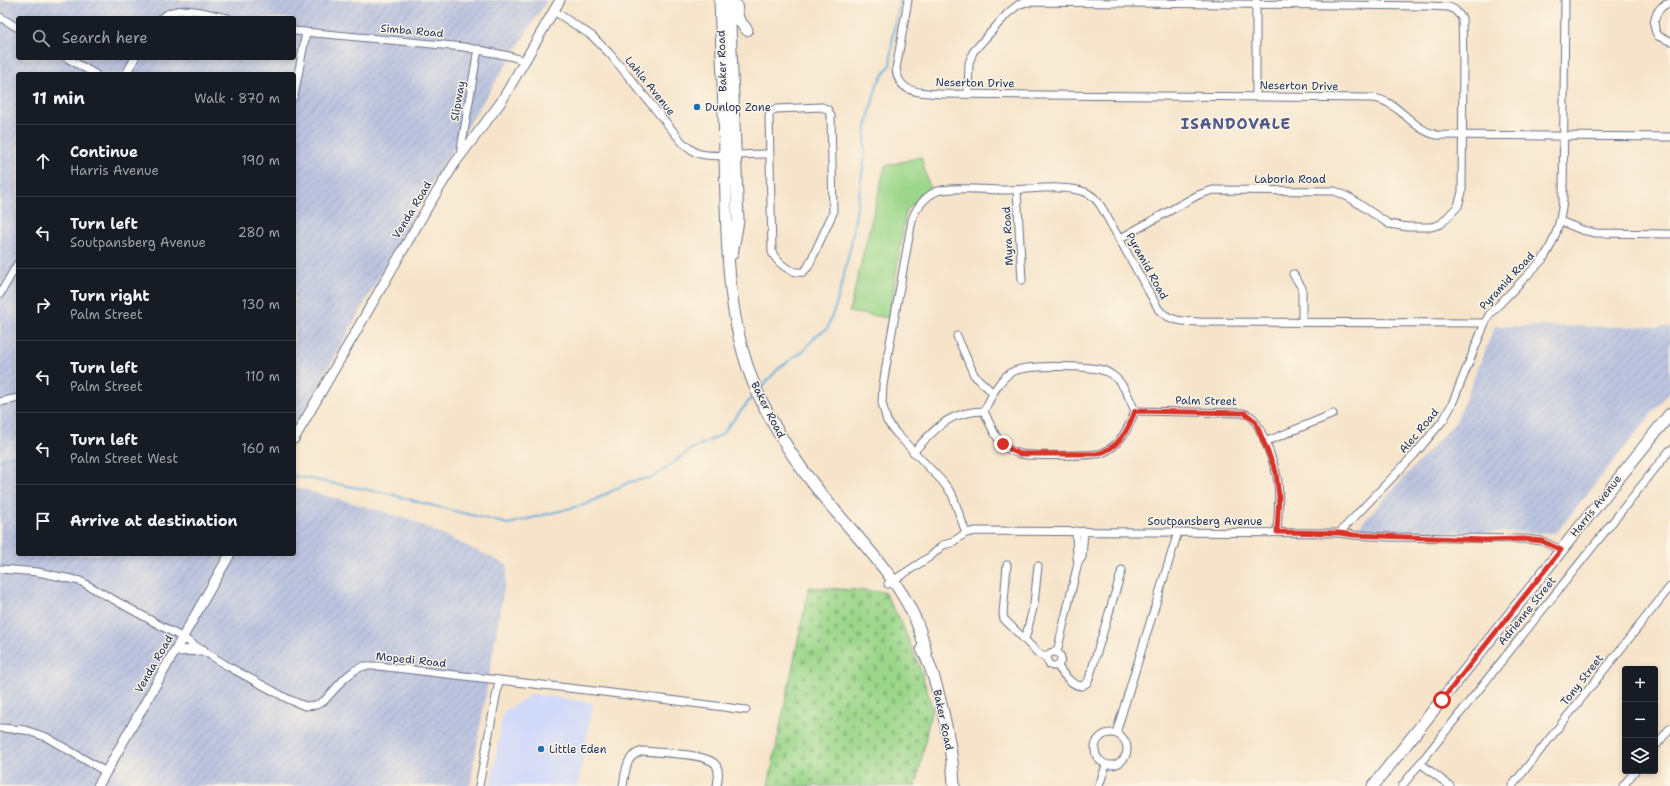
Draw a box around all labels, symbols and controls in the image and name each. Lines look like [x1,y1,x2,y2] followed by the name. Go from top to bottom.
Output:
[16,16,296,60] search box
[380,21,444,41] street label: Simba Road
[30,27,52,49] icon: search
[62,28,148,48] text: Search here
[713,30,731,92] street label: Baker Road
[621,53,679,119] street label: Lahla Avenue
[935,75,1015,91] street label: Neserton Drive
[1259,78,1339,94] street label: Neserton Drive
[447,80,469,122] street label: Slipway
[32,87,85,109] text: 11 min
[194,90,280,107] text: Walk · 870 m
[705,100,771,115] place label: Dunlop Zone
[692,102,702,112] marker: Dunlop Zone
[1181,114,1291,134] district label: ISANDOVALE
[70,142,138,162] text: Continue
[32,150,54,172] icon: ahead
[241,152,280,169] text: 190 m
[70,162,159,179] text: Harris Avenue
[1254,172,1326,187] street label: Laboria Road
[389,178,435,242] street label: Venda Road
[999,206,1017,266] street label: Myra Road
[70,214,138,234] text: Turn left
[32,222,54,244] icon: left
[238,224,280,241] text: 280 m
[1122,230,1172,302] street label: Pyramid Road
[70,234,206,251] text: Soutpansberg Avenue
[1476,249,1538,313] street label: Pyramid Road
[70,286,150,306] text: Turn right
[32,294,54,316] icon: right
[242,296,280,313] text: 130 m
[70,306,143,323] text: Palm Street
[70,358,138,378] text: Turn left
[32,366,54,388] icon: left
[245,368,280,385] text: 110 m
[70,378,143,395] text: Palm Street
[747,379,789,441] street label: Baker Road
[1175,393,1237,409] street label: Palm Street
[1396,405,1442,457] street label: Alec Road
[70,430,138,450] text: Turn left
[994,435,1012,453] route end
[32,438,54,460] icon: left
[242,440,280,457] text: 160 m
[70,450,178,467] text: Palm Street West
[1567,472,1625,540] street label: Harris Avenue
[32,510,54,532] icon: arrive
[70,511,238,531] text: Arrive at destination
[1147,514,1263,529] street label: Soutpansberg Avenue
[1495,573,1560,649] street label: Adrienne Street
[131,632,177,696] street label: Venda Road
[375,649,447,671] street label: Mopedi Road
[1557,651,1607,709] street label: Tony Street
[1622,666,1658,774] map controls
[1622,666,1658,702] button: +
[929,688,957,752] street label: Baker Road
[1433,691,1451,709] route start
[1622,702,1658,738] button: −
[1622,738,1658,774] button: layers
[549,742,607,757] place label: Little Eden
[536,744,546,754] marker: Little Eden

